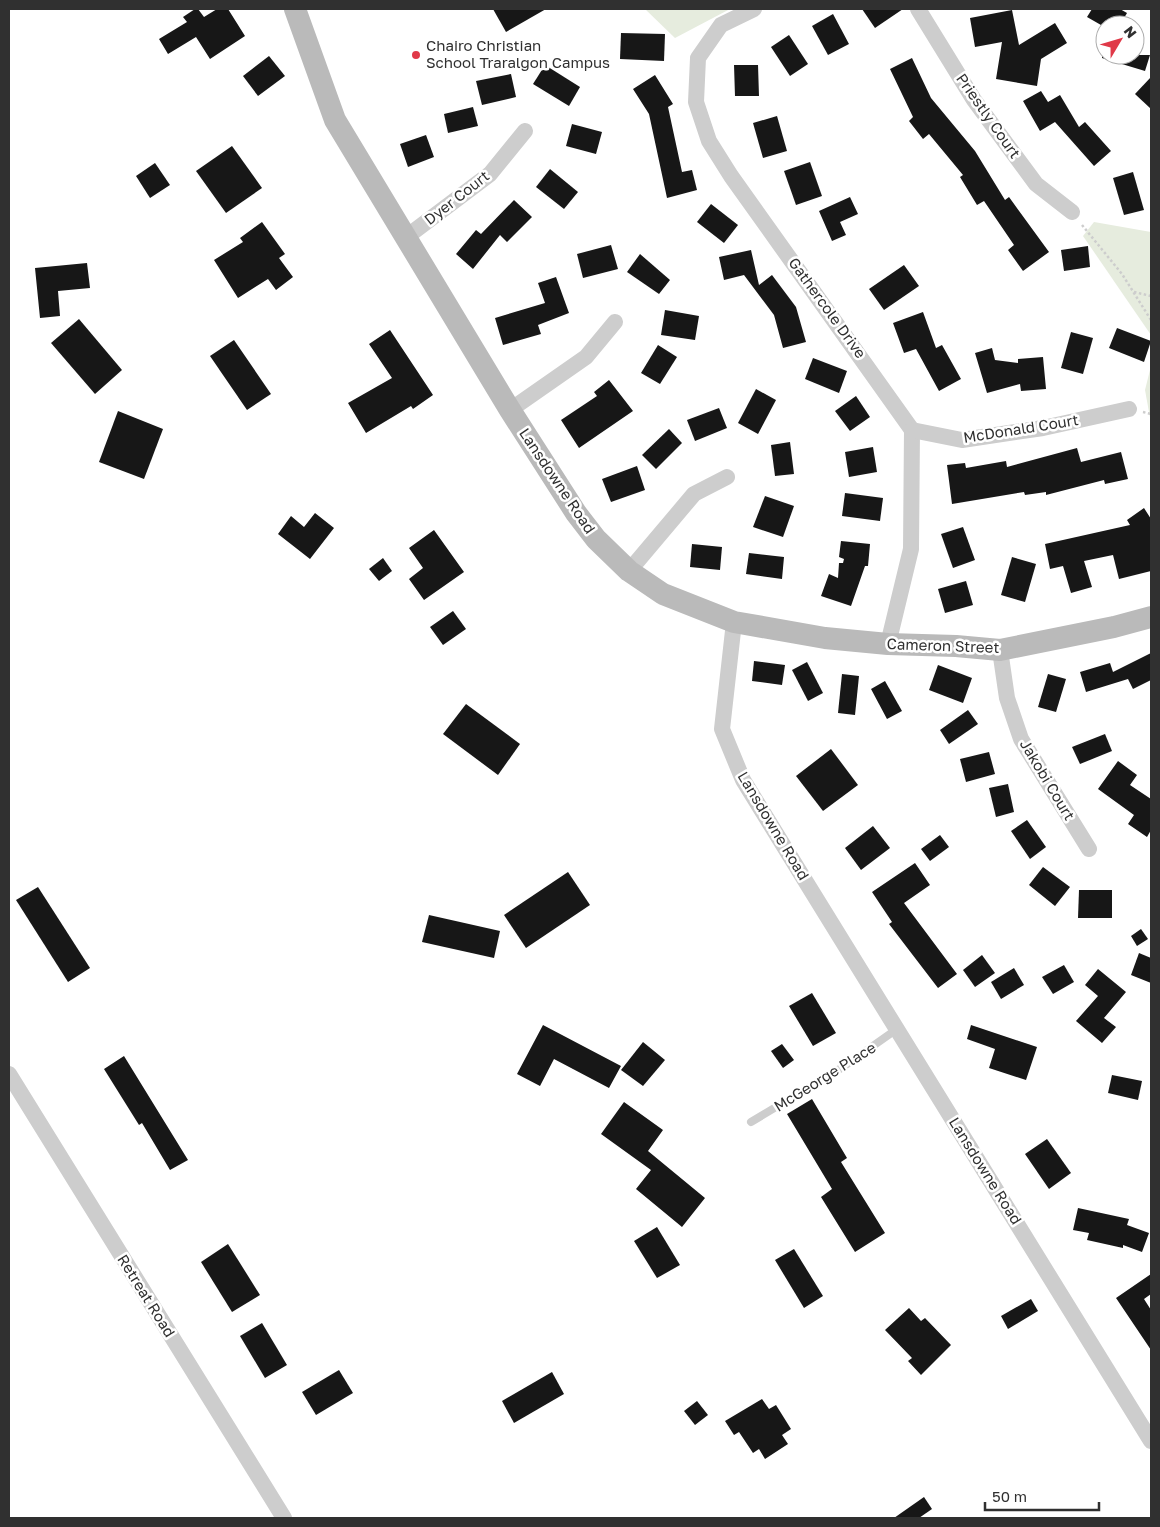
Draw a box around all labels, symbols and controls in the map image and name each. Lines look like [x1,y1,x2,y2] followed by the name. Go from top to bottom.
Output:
[1095,15,1145,65] north arrow
[1121,22,1141,41] text: N
[426,36,610,71] place label: Chairo Christian School Traralgon Campus
[410,49,422,61] marker: Chairo Christian School Traralgon Campus
[953,70,1025,161] street label: Priestly Court
[420,166,492,228] street label: Dyer Court
[785,254,871,361] street label: Gathercole Drive
[962,410,1080,446] street label: McDonald Court
[516,424,600,536] street label: Lansdowne Road
[886,634,1000,656] street label: Cameron Street
[1017,736,1079,823] street label: Jakobi Court
[734,768,813,883] street label: Lansdowne Road
[770,1037,879,1115] street label: McGeorge Place
[946,1114,1026,1227] street label: Lansdowne Road
[114,1251,179,1340] street label: Retreat Road
[985,1480,1099,1512] scale bar
[992,1487,1027,1505] text: 50 m

